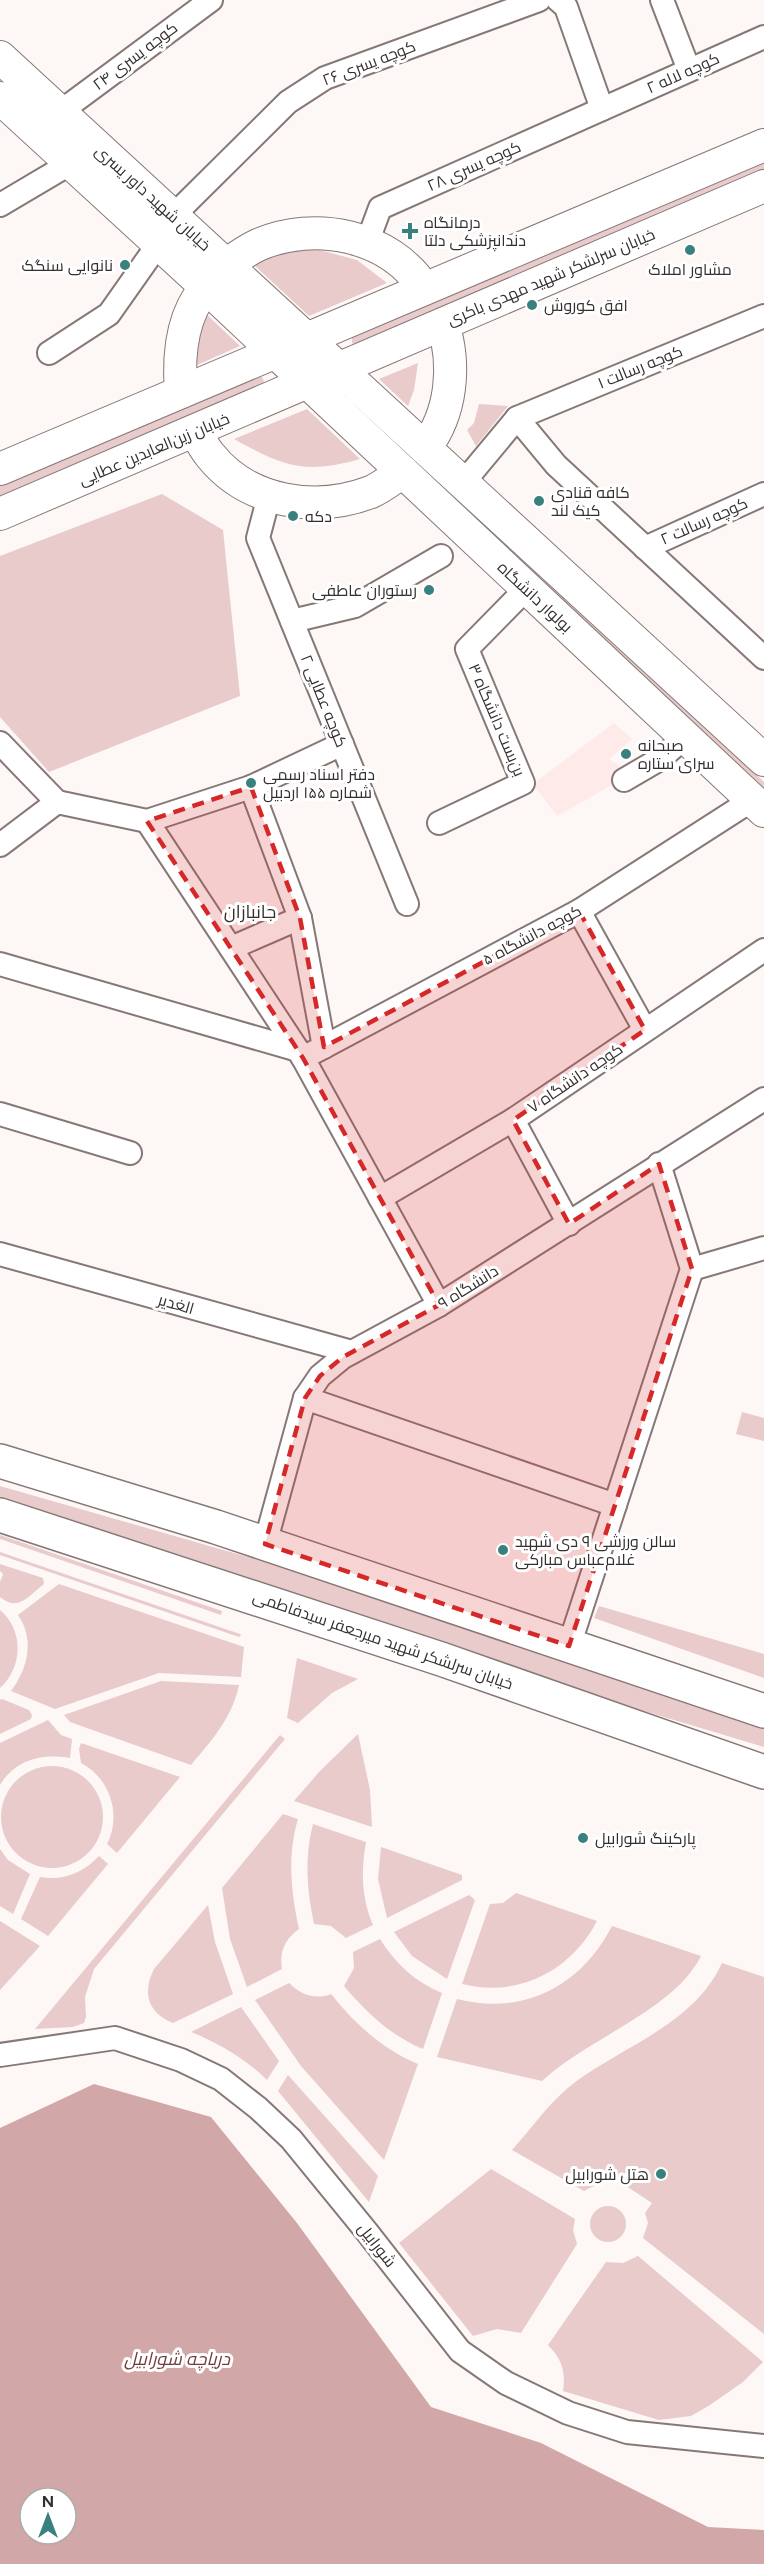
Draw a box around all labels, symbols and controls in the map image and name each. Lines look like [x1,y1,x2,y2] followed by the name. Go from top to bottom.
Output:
[89,18,182,96] street label: کوچه یسری ۲۴
[320,37,419,91] street label: کوچه یسری ۲۶
[644,49,723,99] street label: کوچه لاله ۲
[424,137,525,197] street label: کوچه یسری ۲۸
[91,141,215,256] street label: خیابان شهید داور یسری
[424,213,526,252] place label: درمانگاه دندانپزشکی دلتا
[401,222,419,240] marker: درمانگاه دندانپزشکی دلتا
[444,225,658,330] street label: خیابان سرلشکر شهید مهدی باکری
[683,243,697,257] marker: مشاور املاک
[21,256,113,276] place label: نانوایی سنگک
[118,258,132,272] marker: نانوایی سنگک
[648,260,732,279] place label: مشاور املاک
[544,296,628,316] place label: افق کوروش
[525,298,539,312] marker: افق کوروش
[595,341,686,394] street label: کوچه رسالت ۱
[76,409,233,490] street label: خیابان زین‌العابدین عطایی
[551,483,630,520] place label: کافه قنادی کیک لند
[657,493,751,550] street label: کوچه رسالت ۲
[532,494,546,508] marker: کافه قنادی کیک لند
[305,507,332,526] place label: دکه
[286,509,300,523] marker: دکه
[494,558,576,636] street label: بولوار دانشگاه
[312,581,417,601] place label: رستوران عاطفی
[422,583,436,597] marker: رستوران عاطفی
[295,652,351,751] street label: کوچه عطایی ۲
[464,661,529,780] street label: بن‌بست دانشگاه ۳
[638,736,715,774] place label: صبحانه سرای ستاره
[619,747,633,761] marker: صبحانه سرای ستاره
[263,765,375,803] place label: دفتر اسناد رسمی شماره ۱۵۵ اردبیل
[244,776,258,790] marker: دفتر اسناد رسمی شماره ۱۵۵ اردبیل
[224,901,276,923] district label: جانبازان
[479,901,586,971] street label: کوچه دانشگاه ۵
[524,1039,627,1118] street label: کوچه دانشگاه ۷
[434,1261,502,1313] street label: دانشگاه ۹
[155,1290,196,1318] street label: الغدیر
[515,1532,676,1571] place label: سالن ورزشی ۹ دی شهید غلام‌عباس مبارکی
[496,1543,510,1557] marker: سالن ورزشی ۹ دی شهید غلام‌عباس مبارکی
[250,1586,515,1694] street label: خیابان سرلشکر شهید میرجعفر سیدفاطمی
[595,1829,697,1850] place label: پارکینگ شورابیل
[576,1831,590,1845] marker: پارکینگ شورابیل
[565,2165,649,2185] place label: هتل شورابیل
[654,2167,668,2181] marker: هتل شورابیل
[353,2219,400,2272] street label: شورابیل
[124,2348,231,2371] water label: دریاچه شورابیل
[18,2486,78,2546] north arrow
[42,2492,54,2511] text: N

